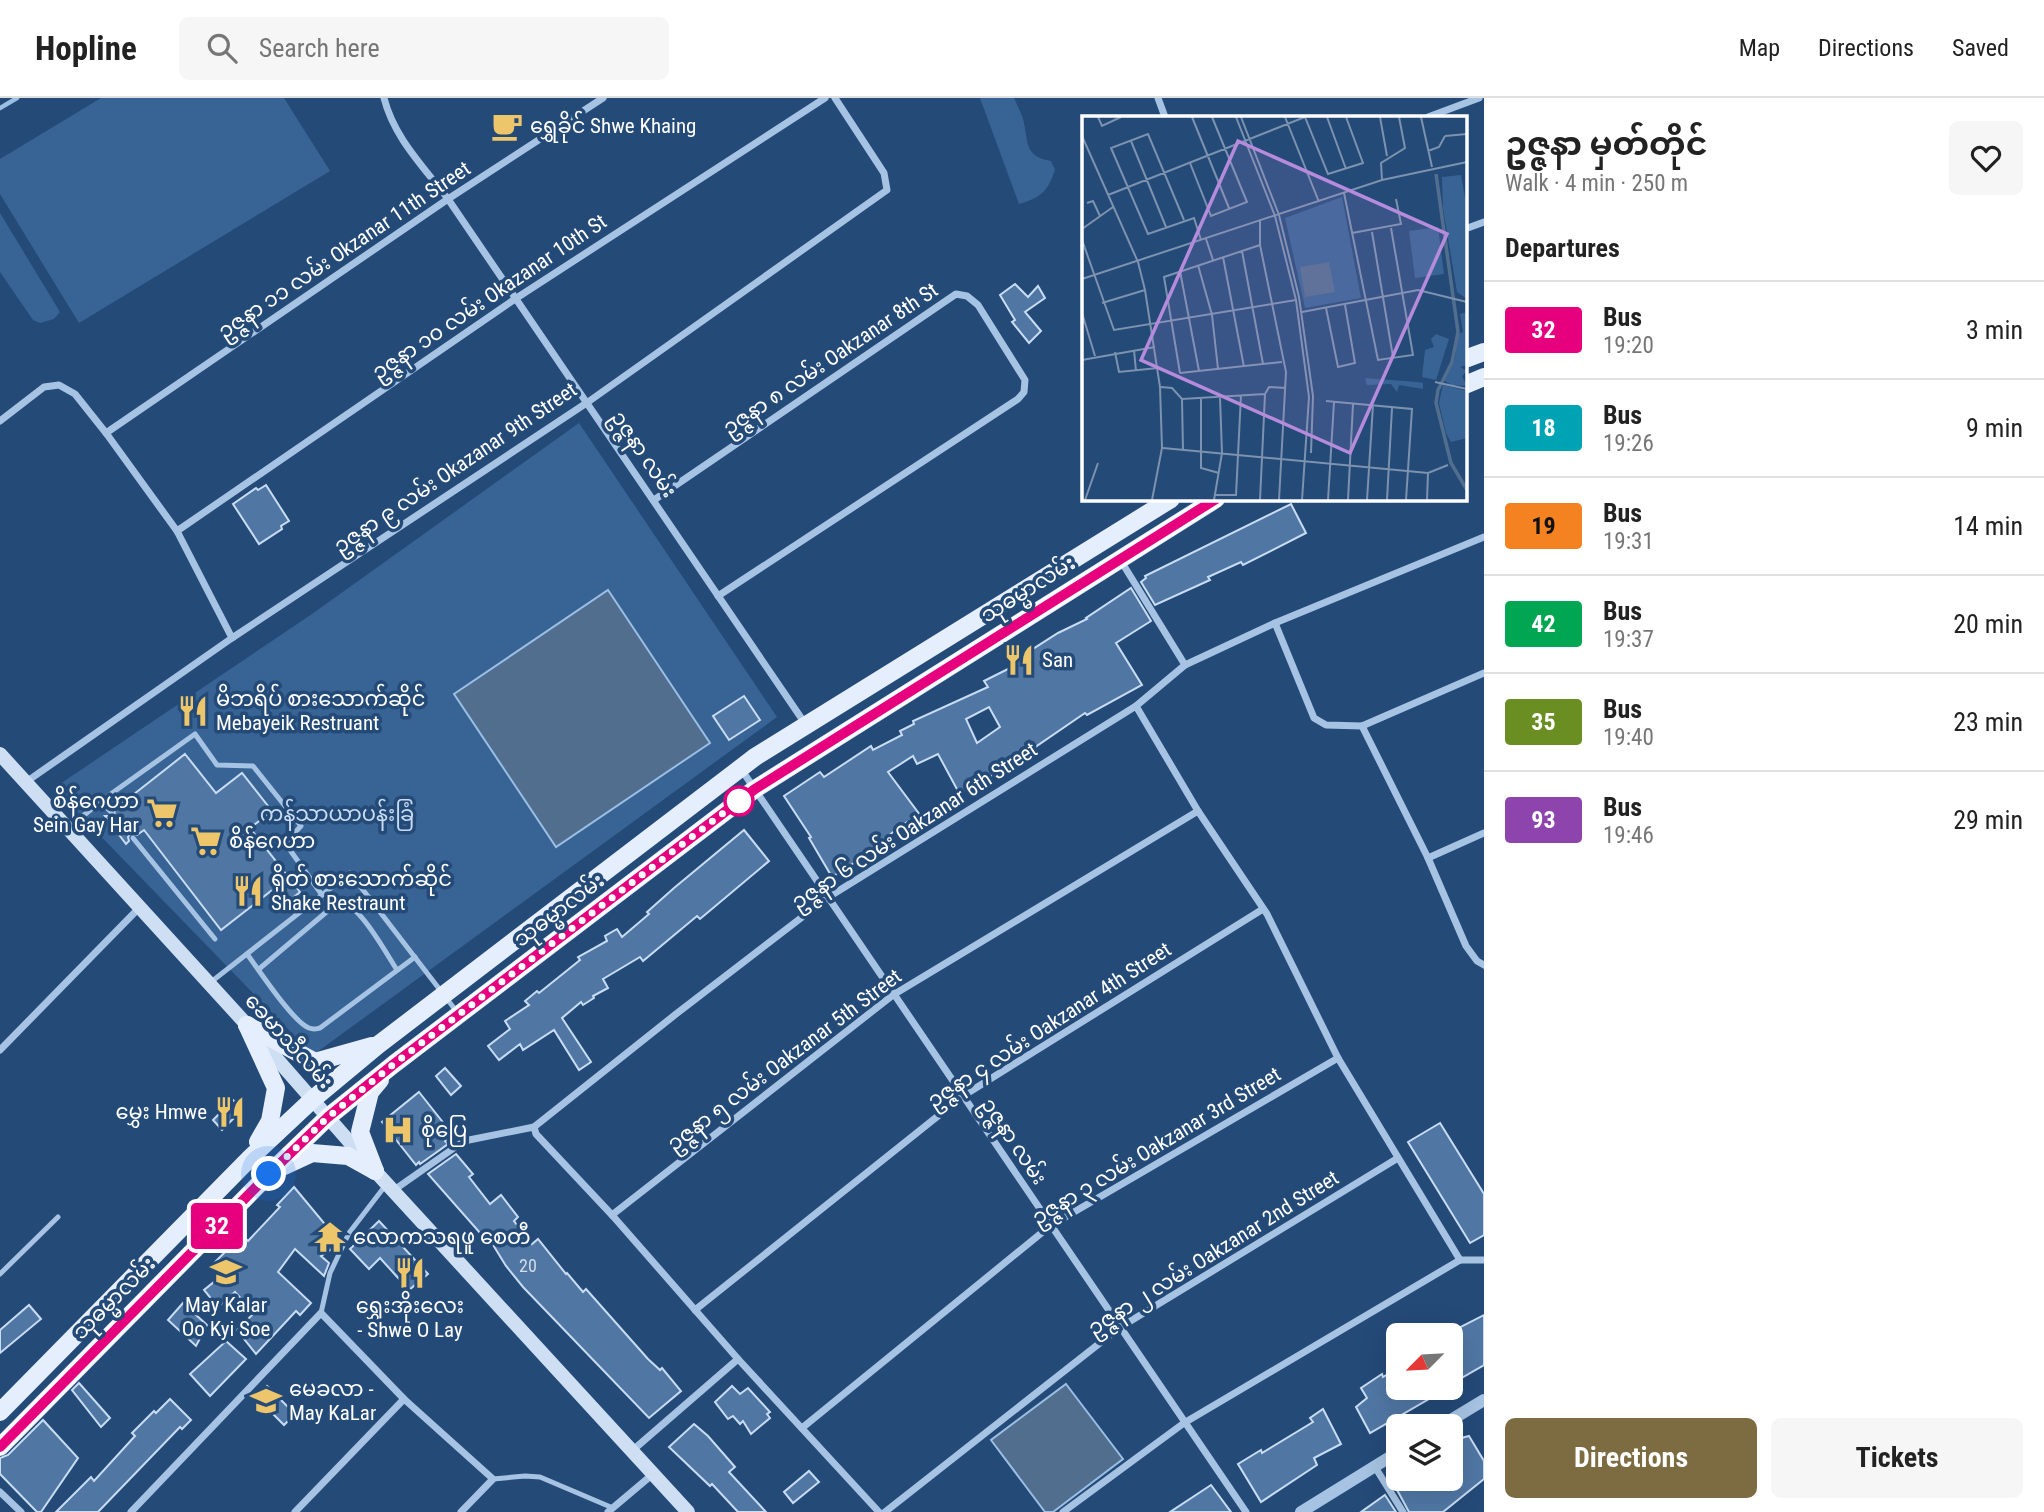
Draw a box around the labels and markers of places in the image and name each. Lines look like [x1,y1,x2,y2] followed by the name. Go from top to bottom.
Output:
[490,109,524,143] cafe icon: ရွှေခိုင် Shwe Khaing
[530,110,696,143] place label: ရွှေခိုင် Shwe Khaing
[1002,643,1036,677] restaurant icon: San
[1042,648,1073,672] place label: San
[216,683,425,735] place label: မိဘရိပ် စားသောက်ဆိုင် Mebayeik Restruant
[176,694,210,728] restaurant icon: မိဘရိပ် စားသောက်ဆိုင် Mebayeik Restruant
[33,785,139,837] place label: စိန်ဂေဟာ Sein Gay Har
[724,786,754,816] unlabelled marker
[145,796,179,830] supermarket icon: စိန်ဂေဟာ Sein Gay Har
[189,824,223,858] supermarket icon: စိန်ဂေဟာ
[229,825,315,858] place label: စိန်ဂေဟာ
[271,863,452,915] place label: ရှိတ် စားသောက်ဆိုင် Shake Restraunt
[231,874,265,908] restaurant icon: ရှိတ် စားသောက်ဆိုင် Shake Restraunt
[213,1095,247,1129] restaurant icon: မွှေး Hmwe
[115,1100,207,1128] place label: မွှေး Hmwe
[381,1113,415,1147] hospital icon: စိုပြေ
[421,1114,467,1147] place label: စိုပြေ
[313,1220,347,1254] temple icon: လောကသရဖူ စေတီ
[353,1221,531,1254] place label: လောကသရဖူ စေတီ
[209,1255,243,1289] school or university icon: May Kalar Oo Kyi Soe
[393,1256,427,1290] restaurant icon: ရွှေးအိုးလေး - Shwe O Lay
[356,1290,464,1342] place label: ရွှေးအိုးလေး - Shwe O Lay
[182,1293,270,1341] place label: May Kalar Oo Kyi Soe
[289,1377,376,1425] place label: မေခလာ - May KaLar
[249,1384,283,1418] school or university icon: မေခလာ - May KaLar

